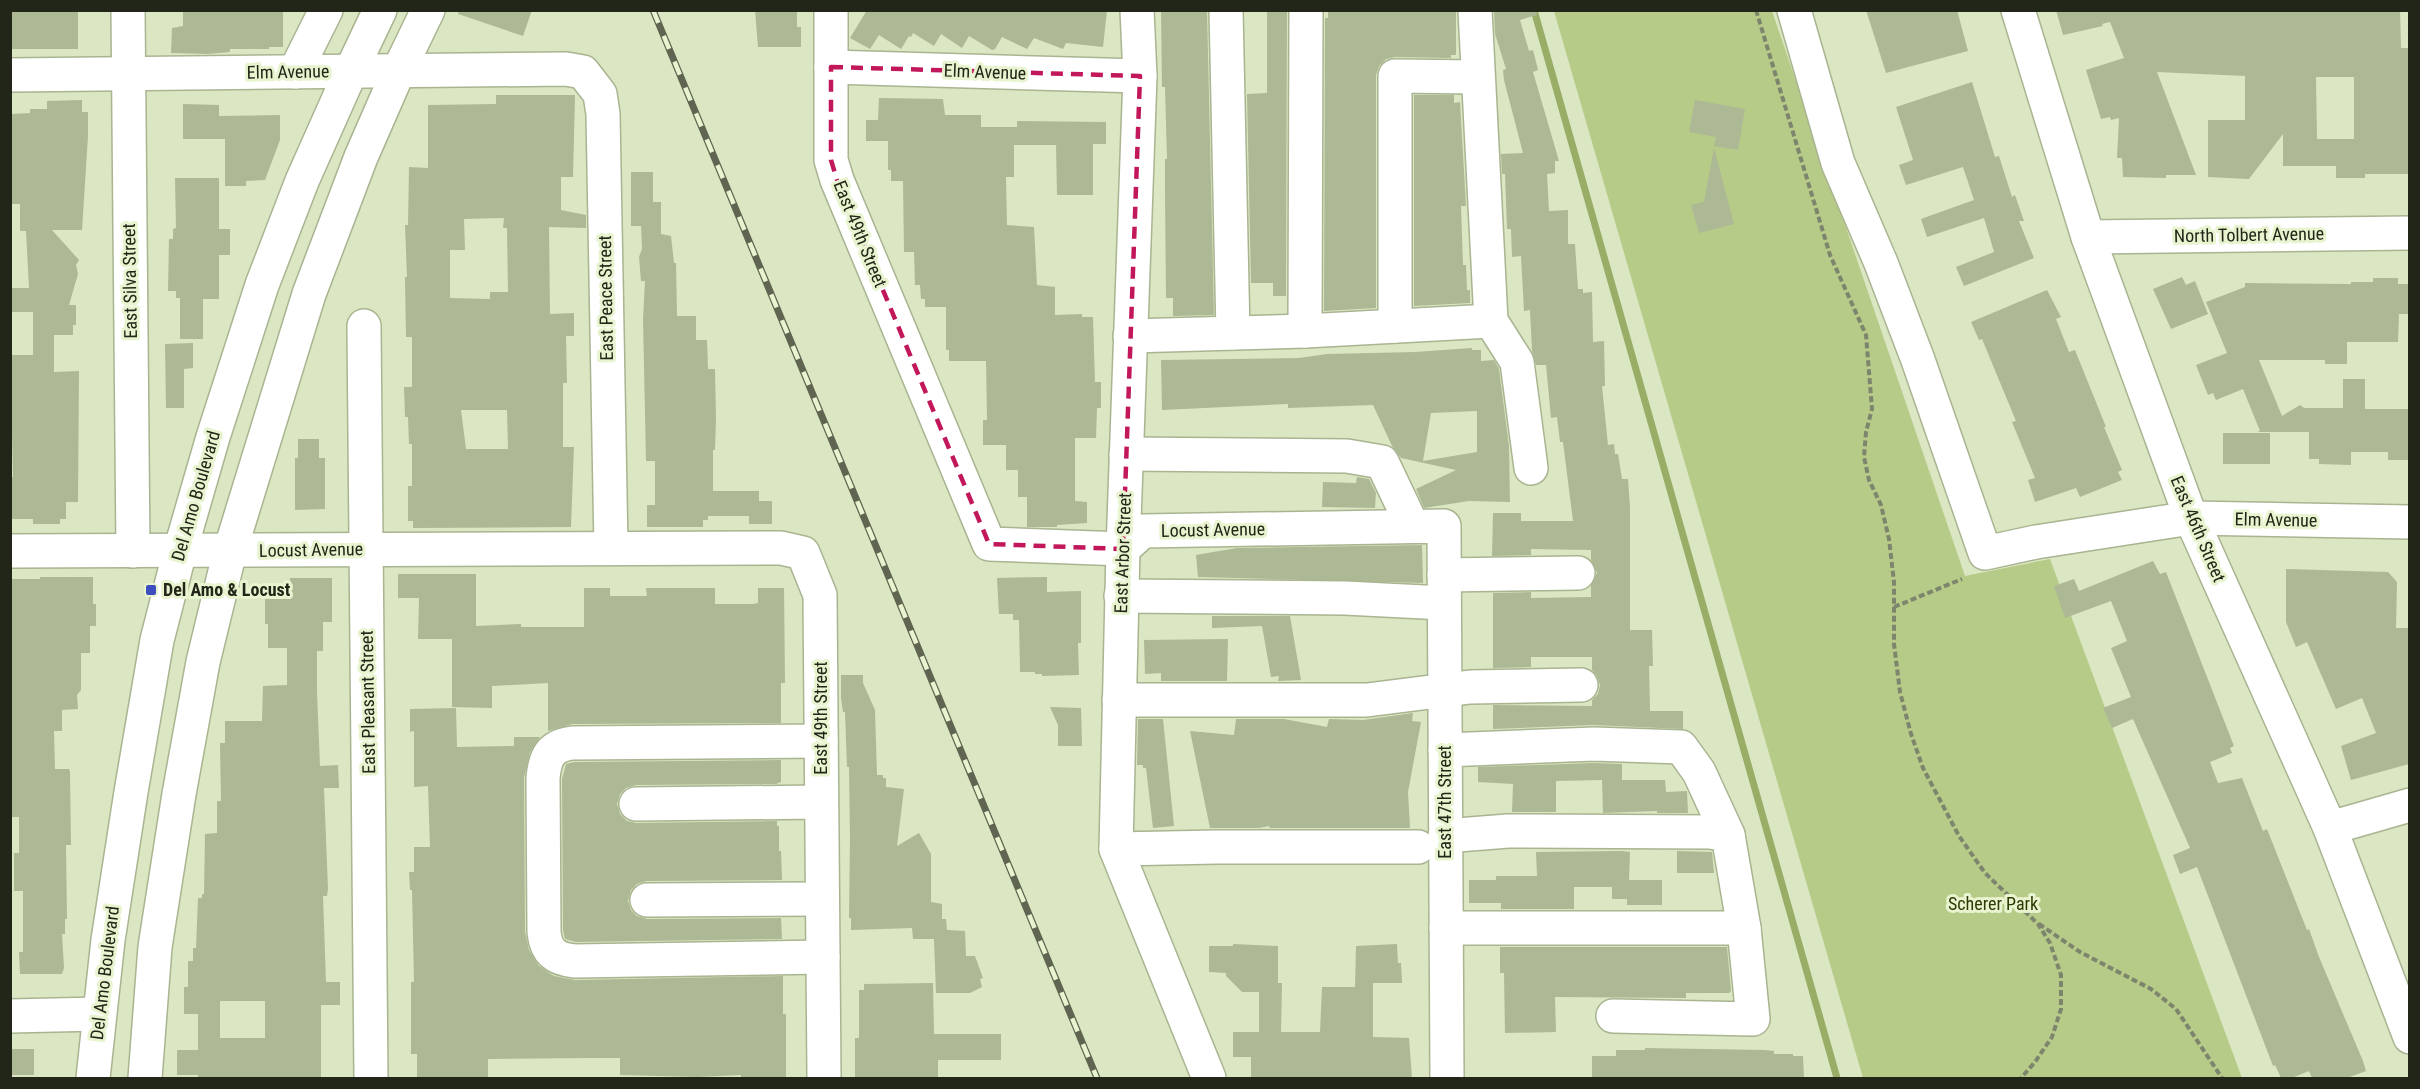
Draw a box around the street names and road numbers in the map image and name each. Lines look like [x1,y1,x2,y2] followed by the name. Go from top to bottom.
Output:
[247,60,329,83] street label: Elm Avenue
[943,60,1027,83] street label: Elm Avenue
[829,177,891,290] street label: East 49th Street
[118,223,141,339] street label: East Silva Street
[2174,223,2324,246] street label: North Tolbert Avenue
[594,235,617,361] street label: East Peace Street
[167,428,224,563] street label: Del Amo Boulevard
[2167,473,2230,585] street label: East 46th Street
[1110,492,1135,614] street label: East Arbor Street
[2235,508,2317,531] street label: Elm Avenue
[1161,518,1265,541] street label: Locust Avenue
[259,538,363,561] street label: Locust Avenue
[356,630,379,774] street label: East Pleasant Street
[810,661,831,775] street label: East 49th Street
[1434,745,1455,859] street label: East 47th Street
[86,905,123,1041] street label: Del Amo Boulevard

